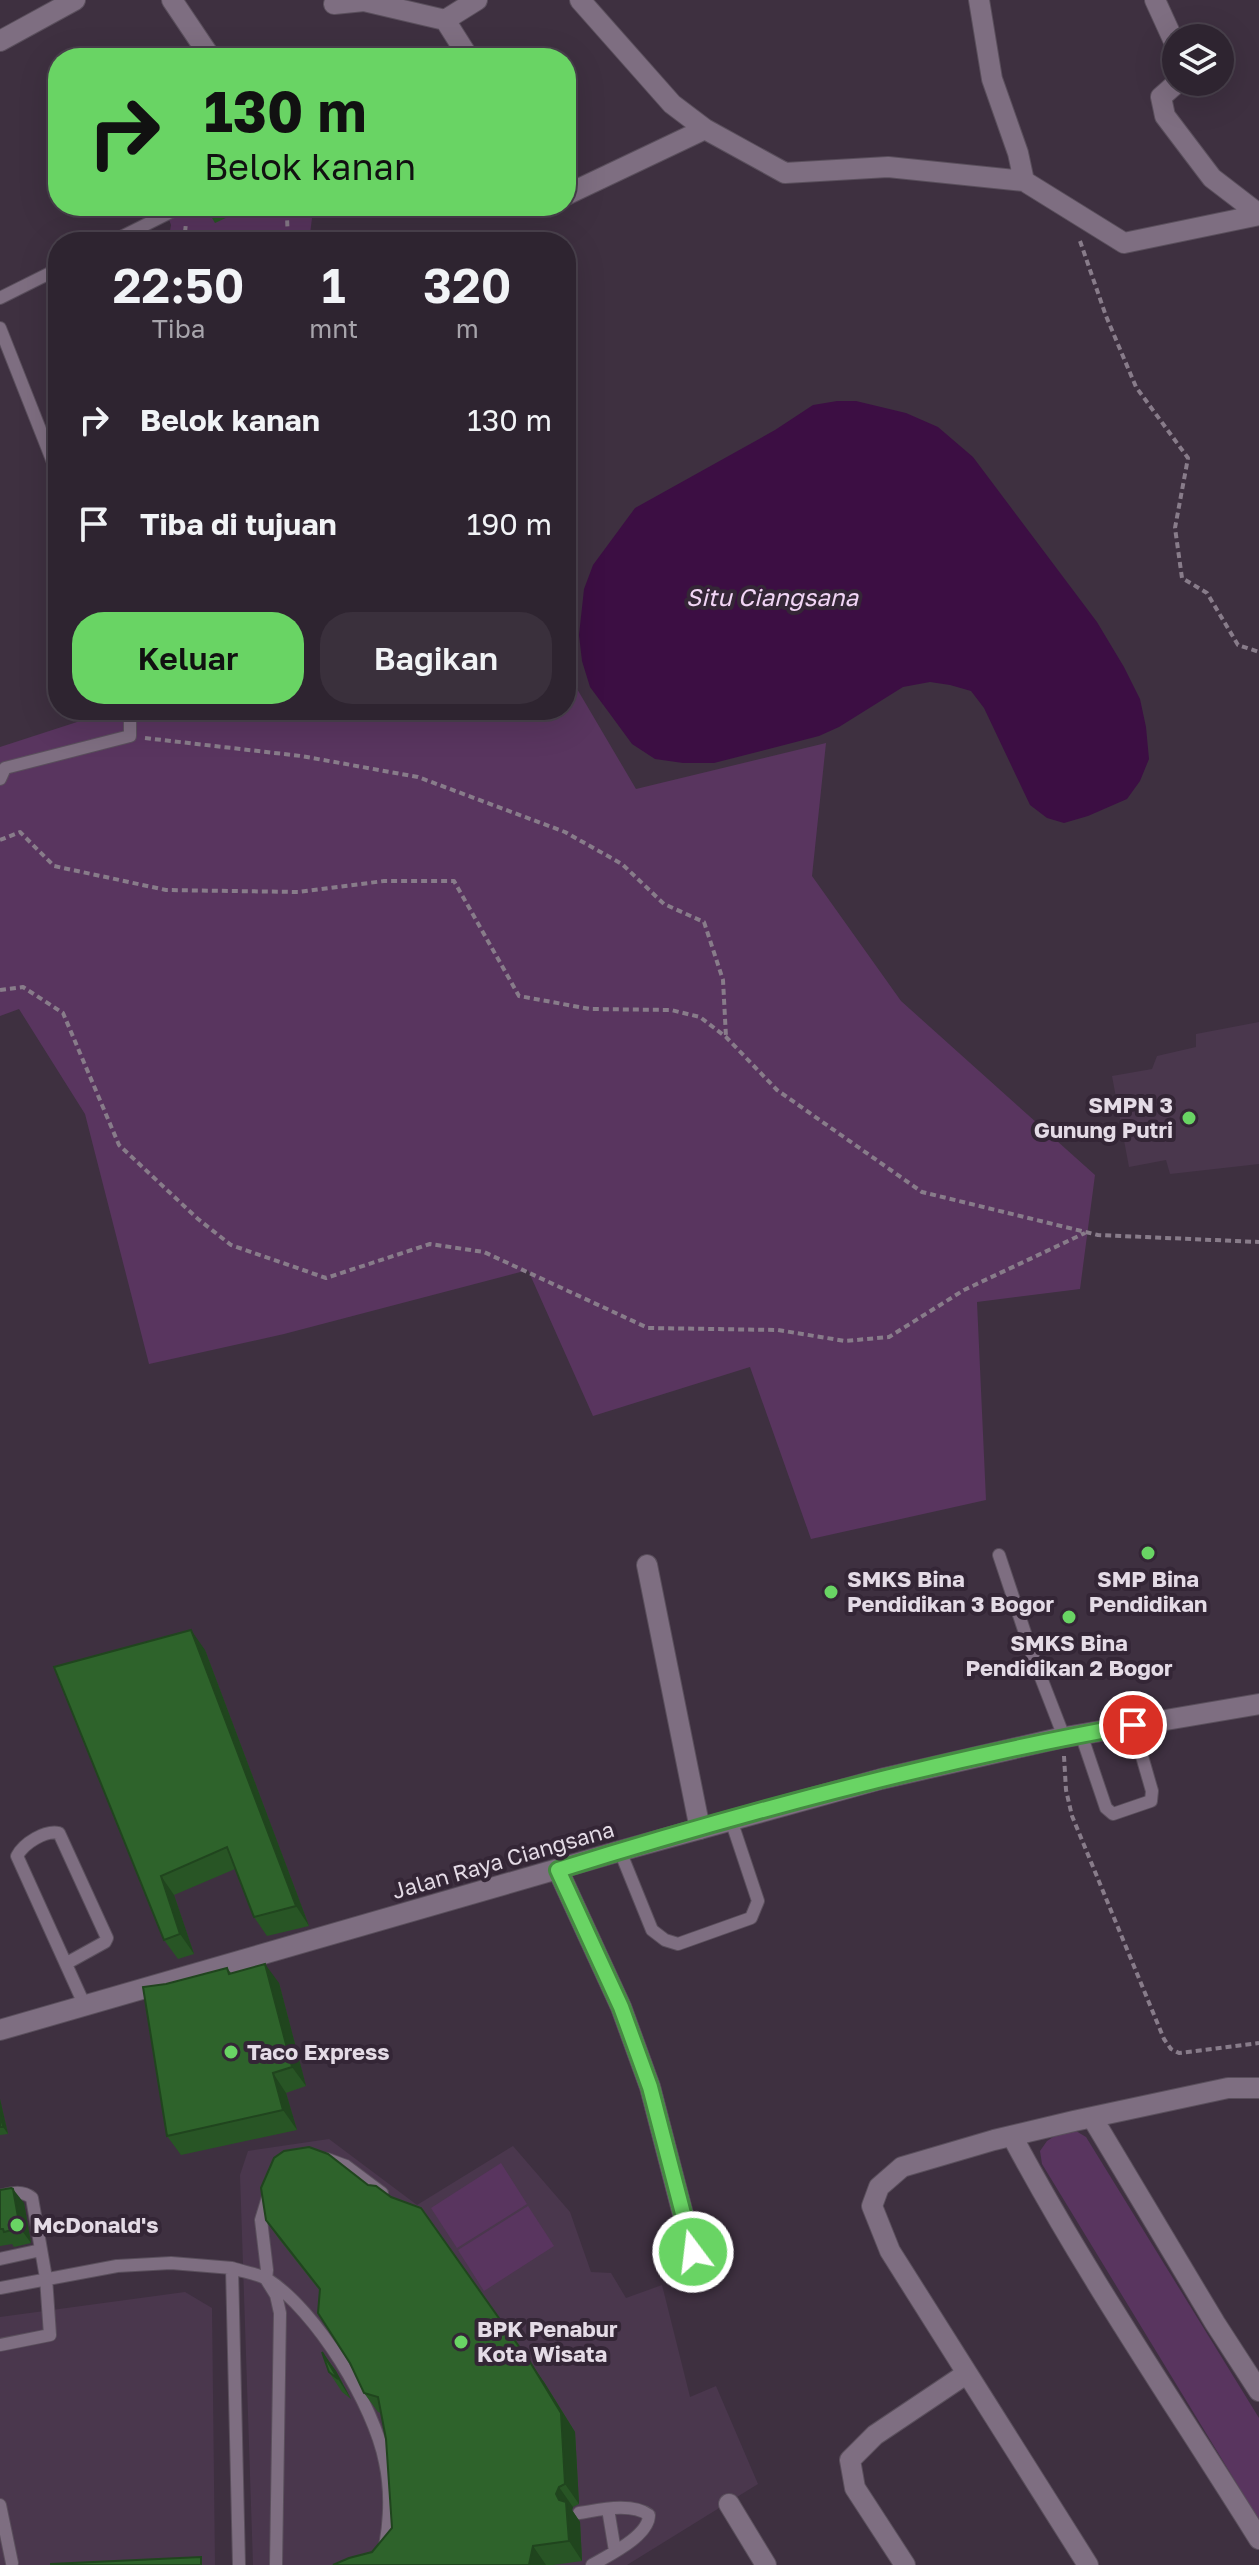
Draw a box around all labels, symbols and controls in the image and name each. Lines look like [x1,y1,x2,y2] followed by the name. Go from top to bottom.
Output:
[1162,24,1234,96] map controls
[1162,24,1234,96] button: layers
[204,77,366,144] text: 130 m
[72,80,176,184] icon: right
[204,145,416,188] text: Belok kanan
[113,256,244,314] text: 22:50
[322,256,346,314] text: 1
[423,256,511,314] text: 320
[152,313,205,344] text: Tiba
[309,313,358,344] text: mnt
[456,313,479,344] text: m
[72,398,116,442] icon: right
[140,402,320,438] text: Belok kanan
[467,402,552,438] text: 130 m
[72,502,116,546] icon: arrive
[140,506,337,542] text: Tiba di tujuan
[467,506,552,542] text: 190 m
[686,582,860,612] water label: Situ Ciangsana
[72,612,304,704] button: Keluar
[320,612,552,704] button: Bagikan
[1034,1091,1173,1143] place label: SMPN 3 Gunung Putri
[1180,1109,1198,1127] marker: SMPN 3 Gunung Putri
[1139,1544,1157,1562] marker: SMP Bina Pendidikan
[847,1565,1054,1617] place label: SMKS Bina Pendidikan 3 Bogor
[1089,1565,1207,1617] place label: SMP Bina Pendidikan
[822,1583,840,1601] marker: SMKS Bina Pendidikan 3 Bogor
[1060,1608,1078,1626] marker: SMKS Bina Pendidikan 2 Bogor
[966,1629,1173,1681] place label: SMKS Bina Pendidikan 2 Bogor
[1099,1691,1167,1759] pin
[1111,1703,1155,1747] icon: arrive
[389,1815,617,1904] street label: Jalan Raya Ciangsana
[247,2038,390,2065] place label: Taco Express
[222,2043,240,2061] marker: Taco Express
[651,2210,735,2294] position arrow
[33,2211,159,2238] place label: McDonald's
[8,2216,26,2234] marker: McDonald's
[477,2315,618,2367] place label: BPK Penabur Kota Wisata
[452,2333,470,2351] marker: BPK Penabur Kota Wisata

